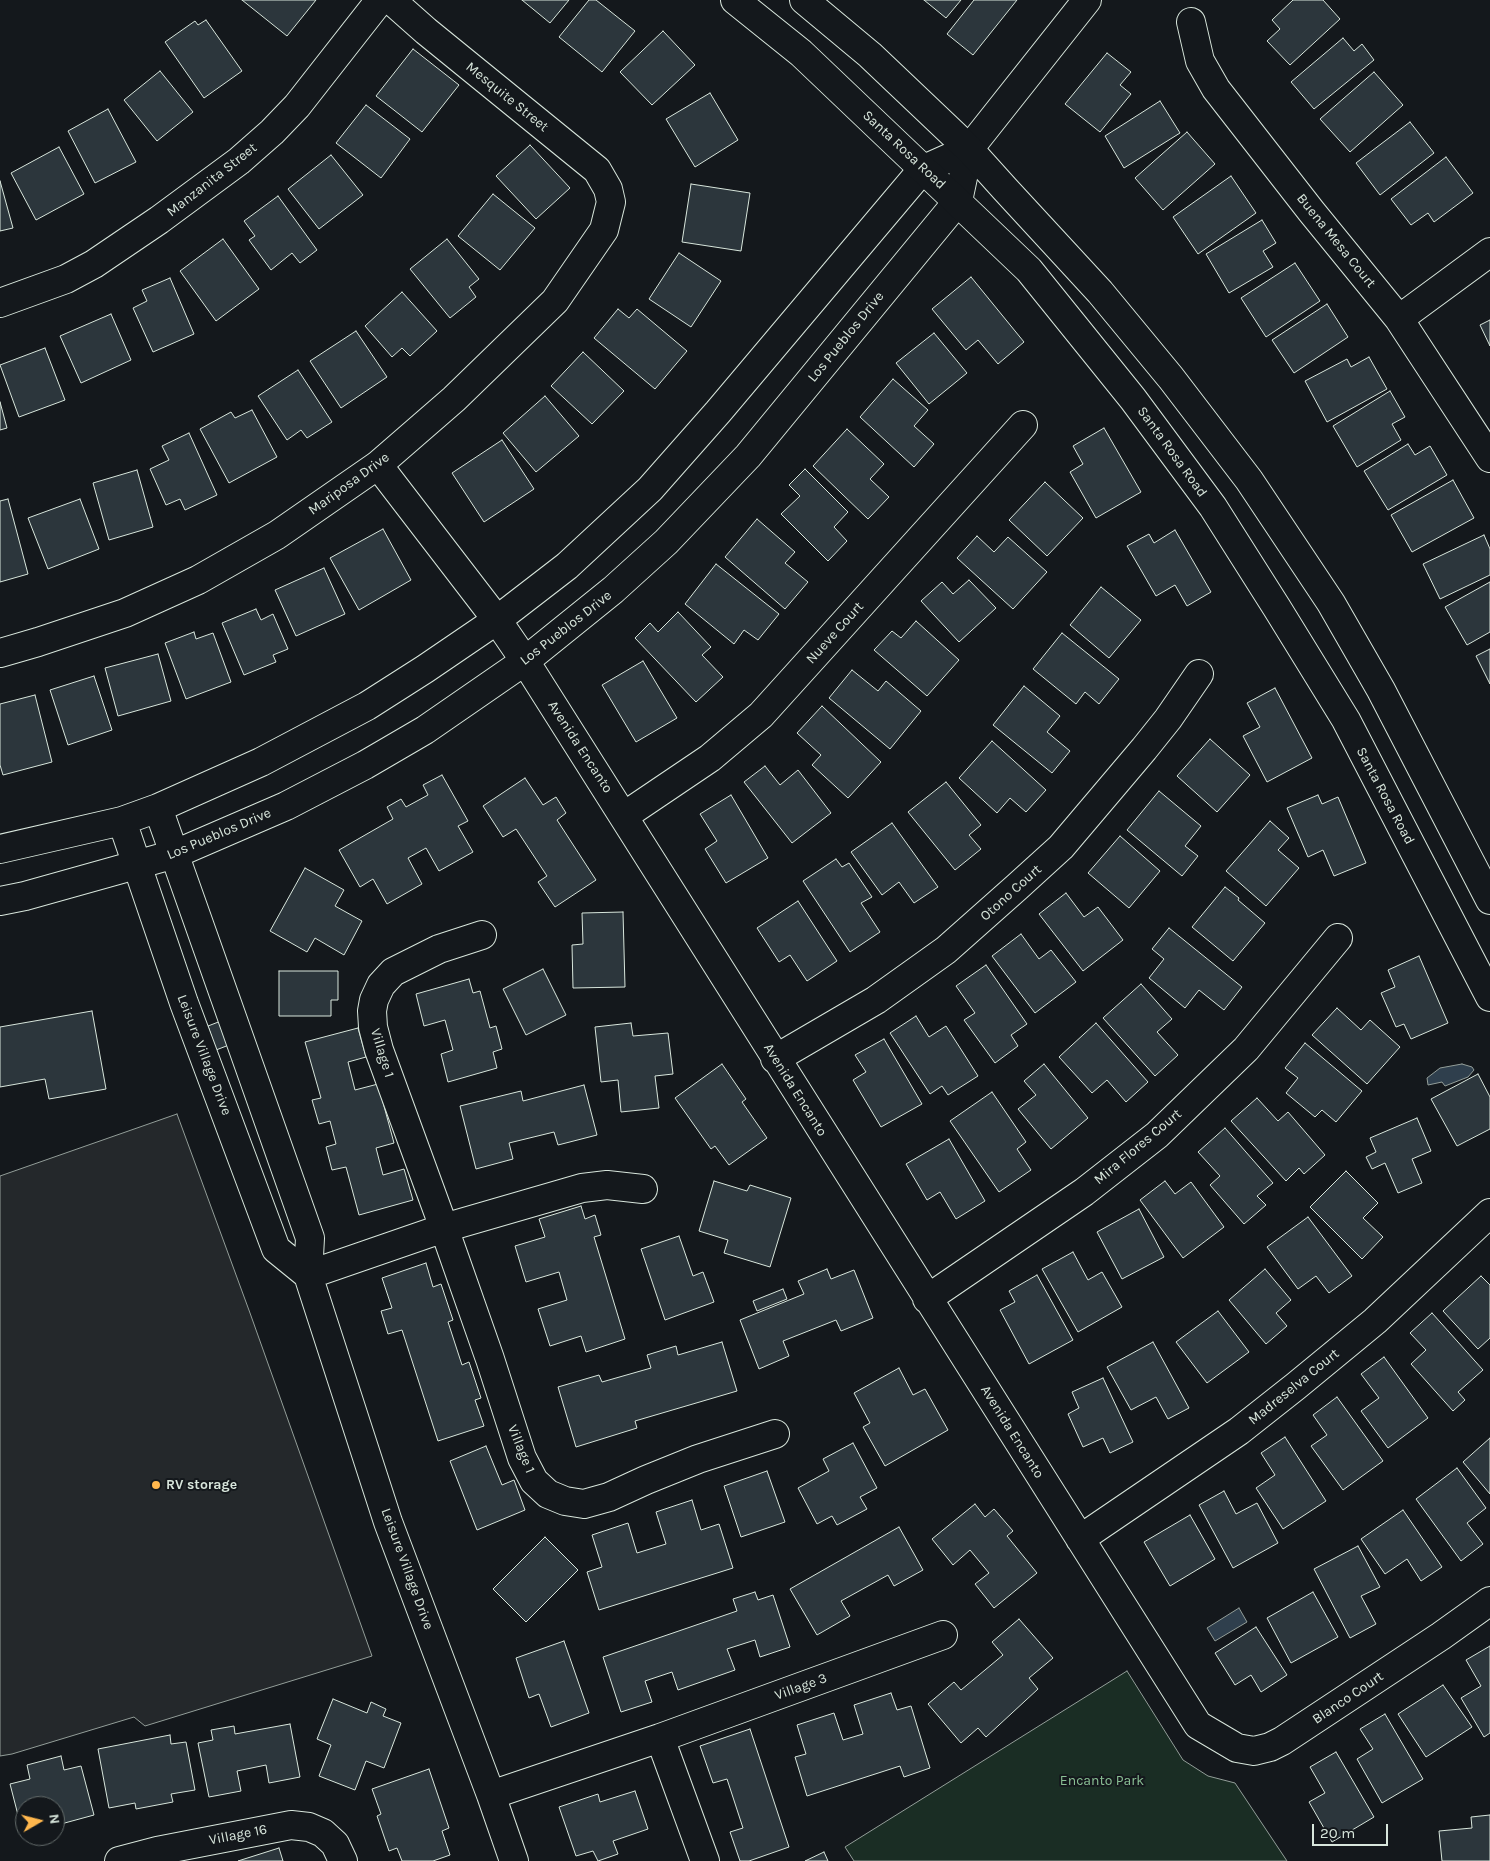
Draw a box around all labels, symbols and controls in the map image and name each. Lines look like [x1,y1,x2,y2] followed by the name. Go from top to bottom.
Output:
[462,59,552,135] street label: Mesquite Street
[859,107,949,193] street label: Santa Rosa Road
[164,140,260,220] street label: Manzanita Street
[1293,191,1379,291] street label: Buena Mesa Court
[804,288,888,386] street label: Los Pueblos Drive
[1134,403,1210,501] street label: Santa Rosa Road
[305,449,393,519] street label: Mariposa Drive
[517,587,615,669] street label: Los Pueblos Drive
[803,598,867,668] street label: Nueve Court
[544,698,616,796] street label: Avenida Encanto
[1352,744,1418,848] street label: Santa Rosa Road
[164,804,274,864] street label: Los Pueblos Drive
[977,861,1045,925] street label: Otono Court
[173,992,235,1118] street label: Leisure Village Drive
[367,1026,397,1080] street label: Village 1
[760,1040,830,1140] street label: Avenida Encanto
[1091,1106,1185,1188] street label: Mira Flores Court
[1245,1345,1343,1429] street label: Madreselva Court
[977,1382,1047,1482] street label: Avenida Encanto
[504,1422,538,1476] street label: Village 1
[166,1477,237,1493] place label: RV storage
[150,1479,162,1491] marker: RV storage
[377,1506,437,1632] street label: Leisure Village Drive
[1309,1668,1387,1728] street label: Blanco Court
[773,1670,829,1704] street label: Village 3
[1060,1773,1144,1789] park label: Encanto Park
[15,1796,65,1846] north arrow
[45,1813,63,1825] text: N
[1315,1814,1391,1846] scale bar
[208,1821,268,1849] street label: Village 16
[1320,1824,1355,1842] text: 20 m

